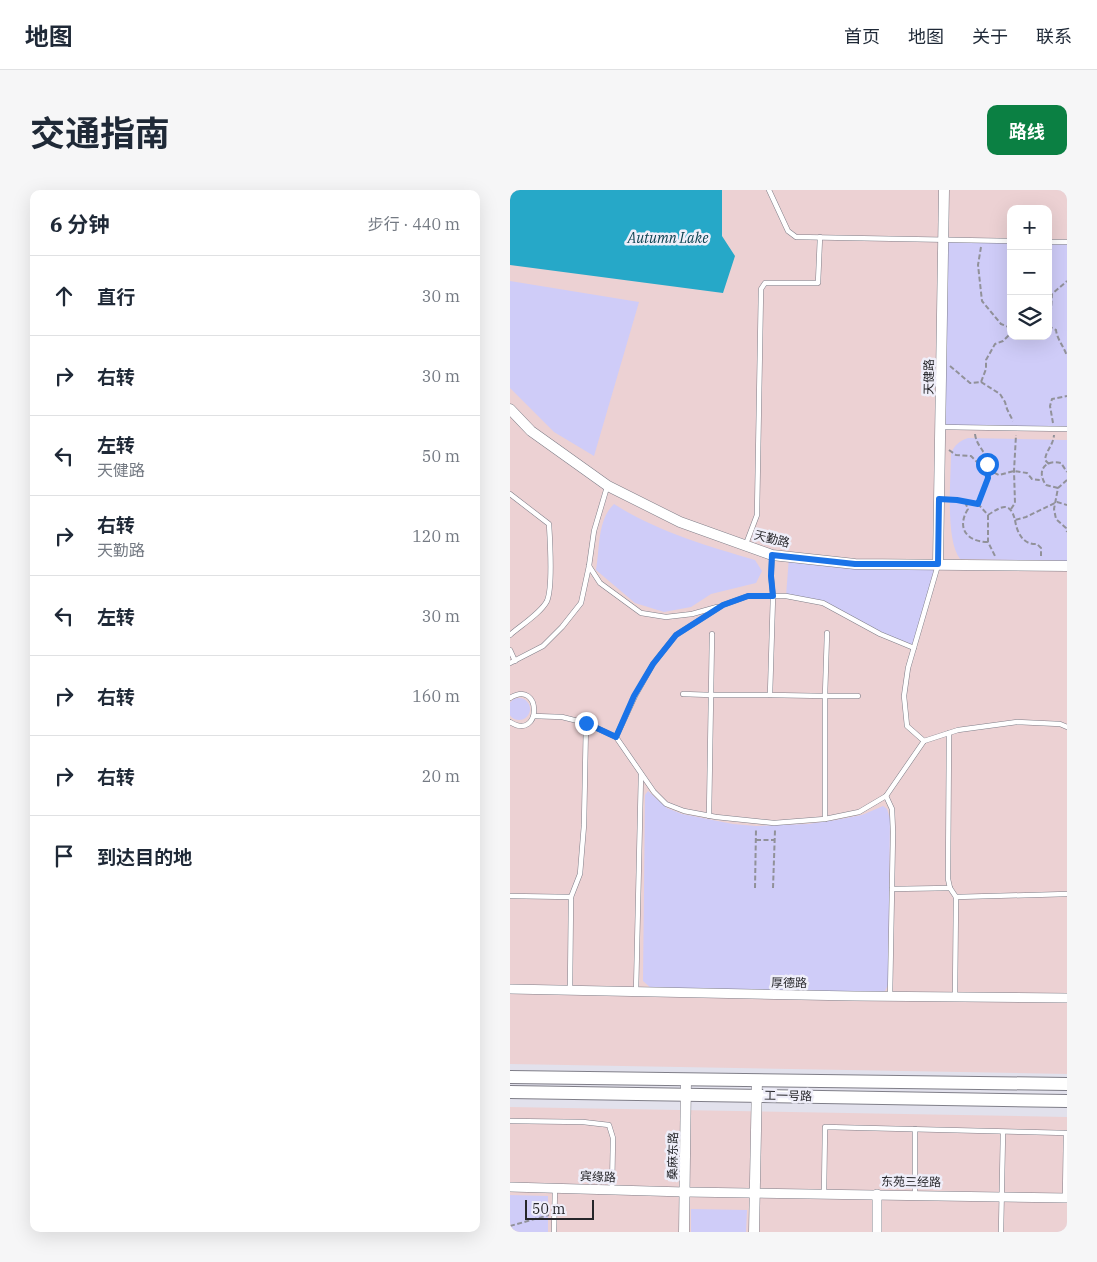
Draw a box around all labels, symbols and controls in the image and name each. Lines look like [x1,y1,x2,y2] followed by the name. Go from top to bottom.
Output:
[25,20,73,52] text: 地图
[844,25,880,48] text: 首页
[908,25,944,48] text: 地图
[972,25,1008,48] text: 关于
[1036,25,1072,48] text: 联系
[987,105,1067,155] button: 路线
[30,110,170,156] text: 交通指南
[1007,205,1052,340] map controls
[1007,205,1052,250] button: +
[50,210,109,238] text: 6 分钟
[368,214,460,234] text: 步行 · 440 m
[627,229,709,247] water label: Autumn Lake
[1007,250,1052,295] button: −
[50,282,78,310] icon: ahead
[97,285,135,309] text: 直行
[422,286,460,306] text: 30 m
[1007,295,1052,340] button: layers
[921,359,936,395] street label: 天健路
[50,362,78,390] icon: right
[97,365,135,389] text: 右转
[422,366,460,386] text: 30 m
[97,433,135,457] text: 左转
[50,442,78,470] icon: left
[422,446,460,466] text: 50 m
[976,453,999,476] route start
[97,460,145,480] text: 天健路
[97,513,135,537] text: 右转
[50,522,78,550] icon: right
[412,526,460,546] text: 120 m
[753,527,791,550] street label: 天勤路
[97,540,145,560] text: 天勤路
[50,602,78,630] icon: left
[97,605,135,629] text: 左转
[422,606,460,626] text: 30 m
[50,682,78,710] icon: right
[97,685,135,709] text: 右转
[412,686,460,706] text: 160 m
[575,712,598,735] route end
[50,762,78,790] icon: right
[97,765,135,789] text: 右转
[422,766,460,786] text: 20 m
[50,842,78,870] icon: arrive
[97,845,192,869] text: 到达目的地
[771,975,807,990] street label: 厚德路
[764,1088,812,1103] street label: 工一号路
[665,1132,680,1180] street label: 桑麻东路
[580,1168,616,1185] street label: 宾缘路
[881,1173,941,1190] street label: 东苑三经路
[525,1197,594,1220] scale bar
[532,1200,565,1218] text: 50 m

